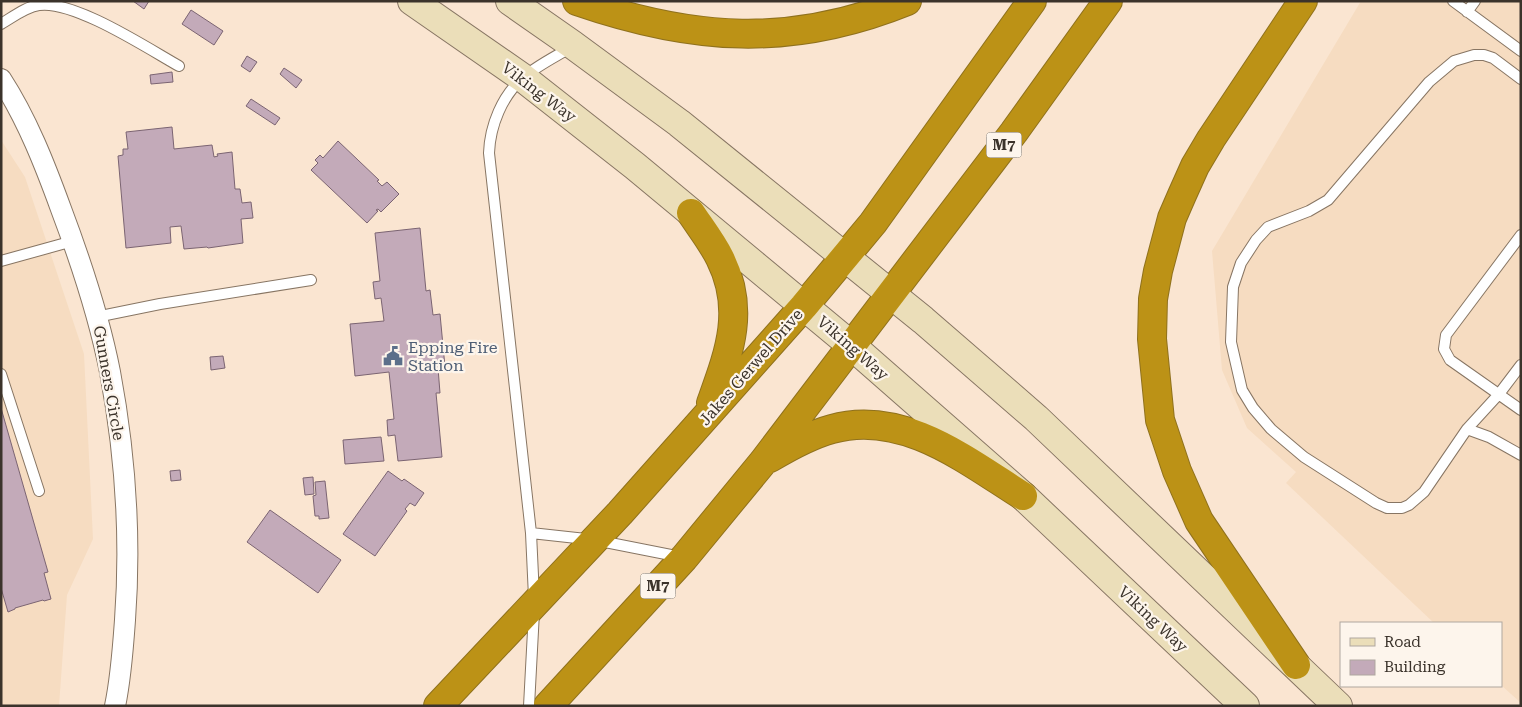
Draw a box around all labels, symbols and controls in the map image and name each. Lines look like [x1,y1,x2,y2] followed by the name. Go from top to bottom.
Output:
[498,58,580,126] street label: Viking Way
[986,132,1022,158] road number: M7
[695,305,807,429] street label: Jakes Gerwel Drive
[813,312,893,384] street label: Viking Way
[90,324,128,442] street label: Gunners Circle
[408,338,498,375] place label: Epping Fire Station
[382,345,404,367] public building icon: Epping Fire Station
[640,574,676,598] road number: M7
[1114,582,1192,656] street label: Viking Way
[1340,622,1502,687] legend
[1384,633,1421,651] text: Road
[1384,658,1446,676] text: Building

